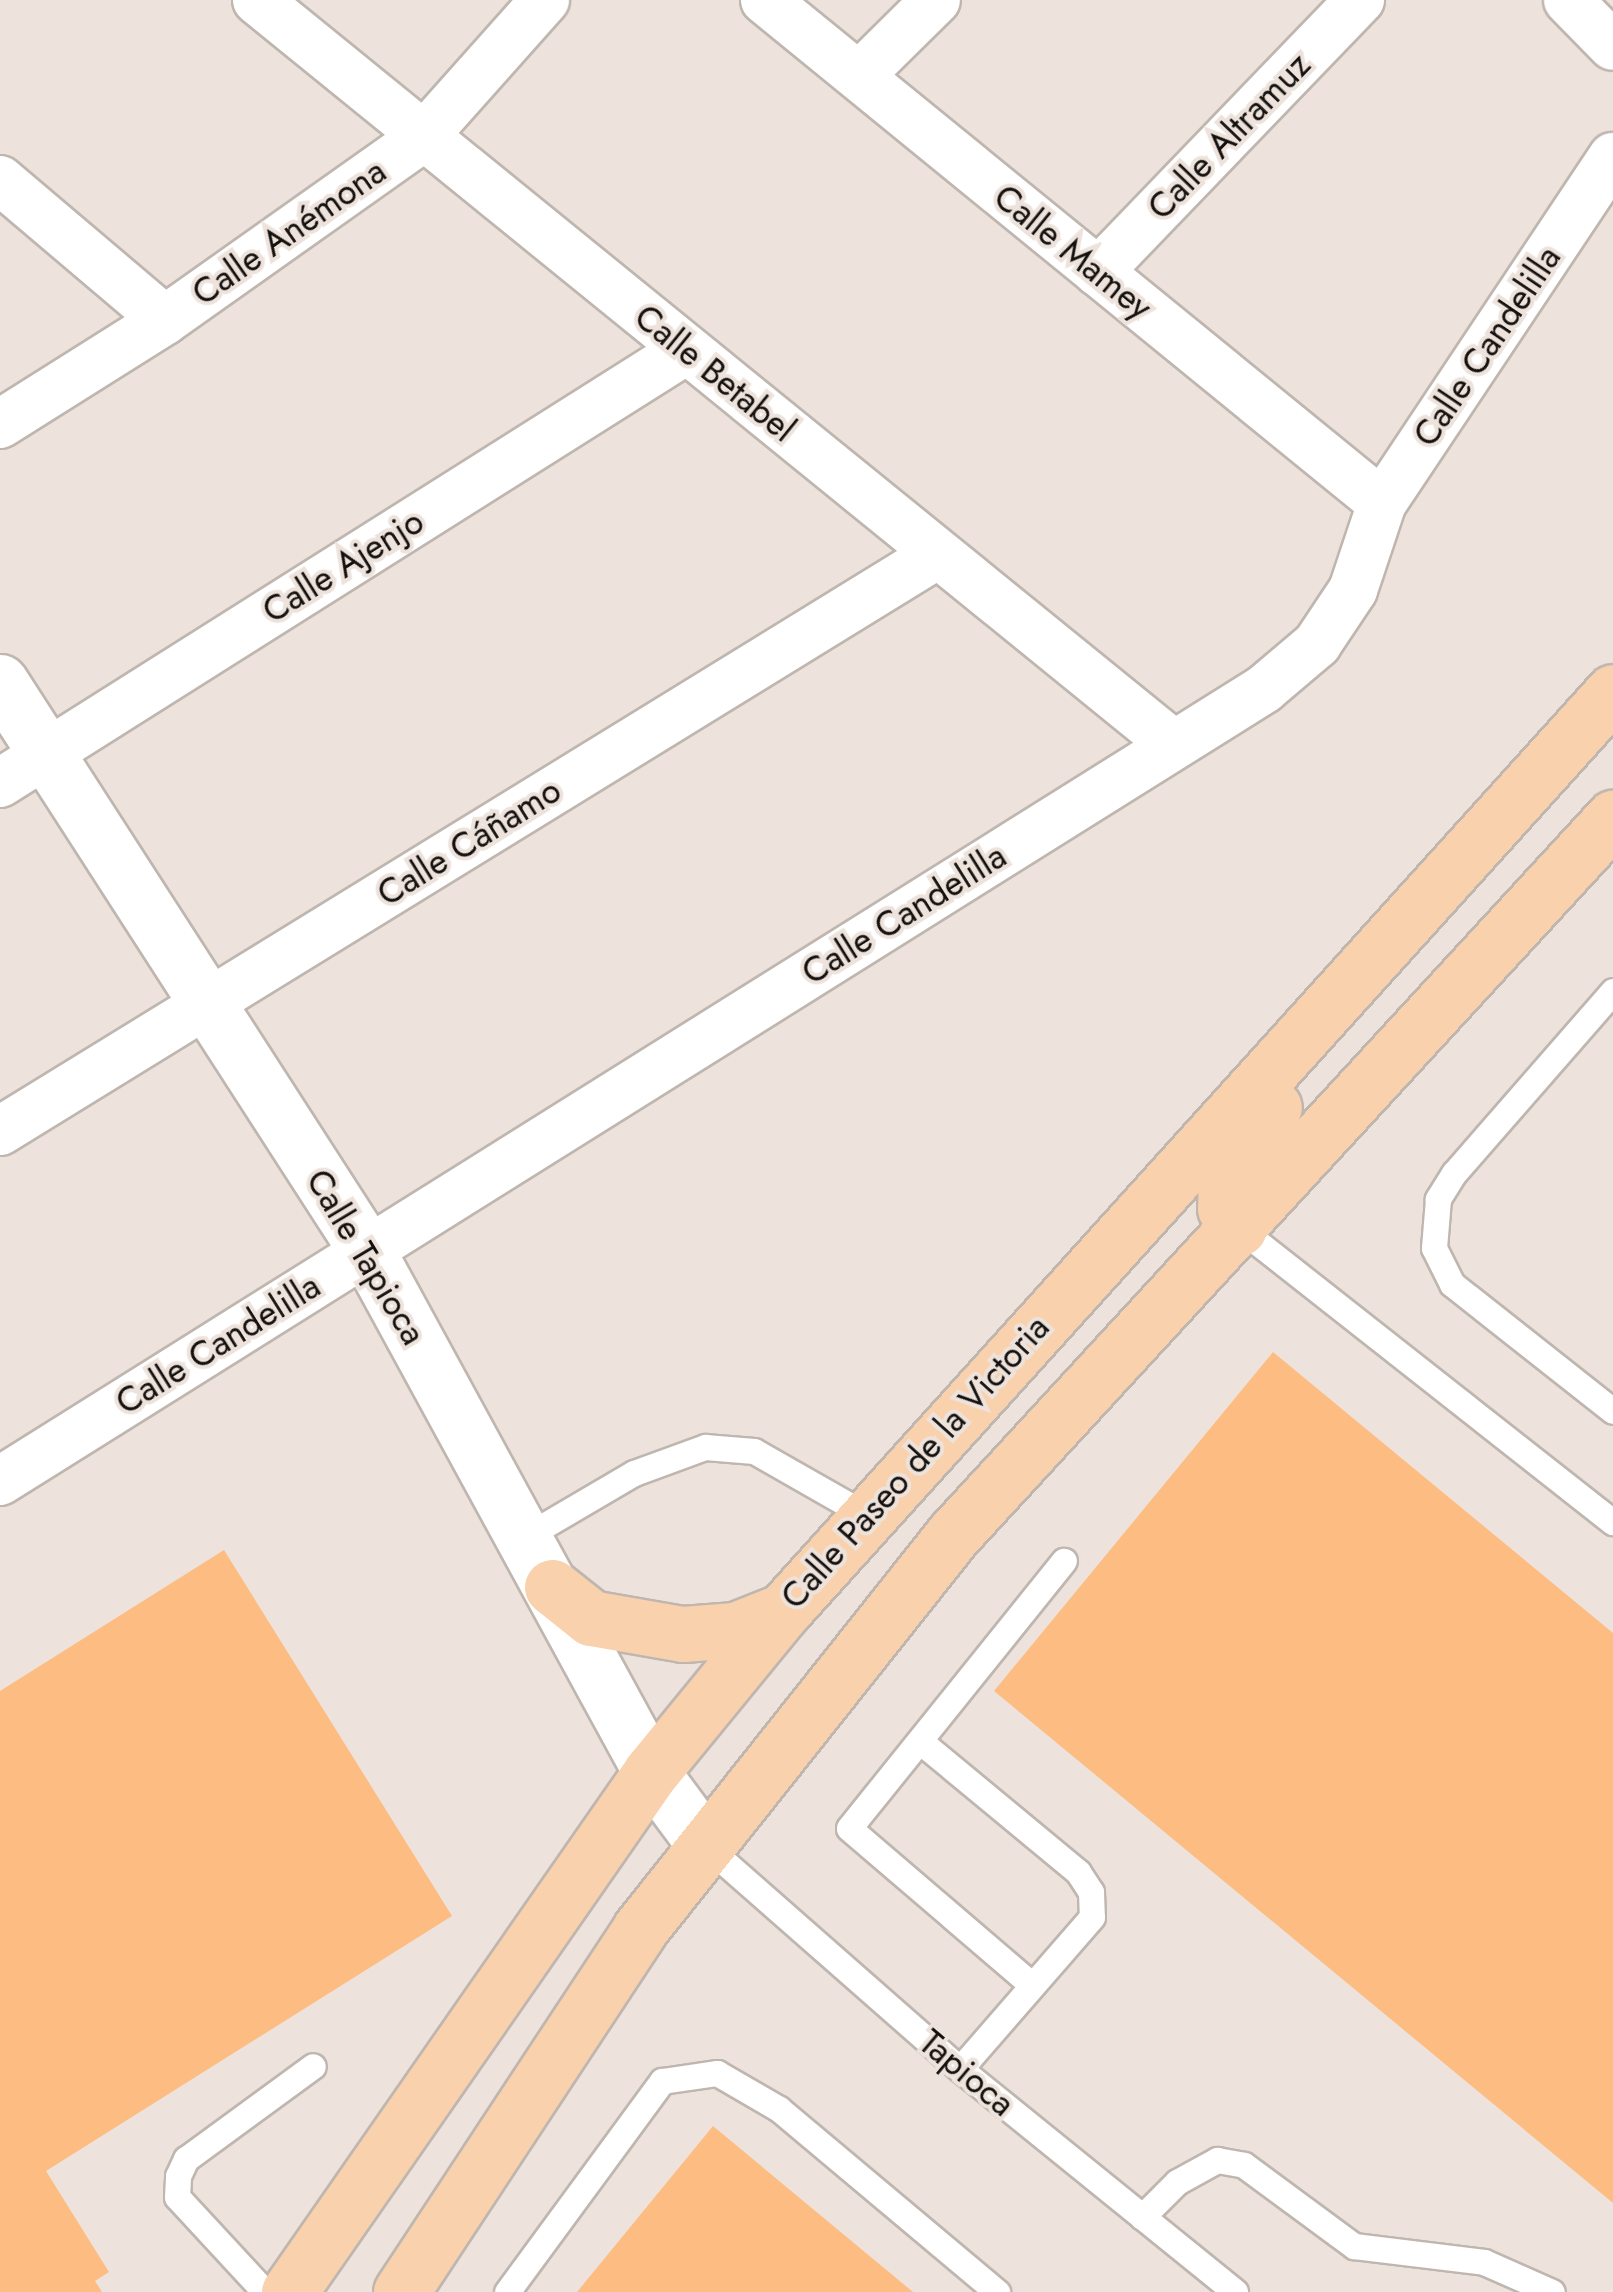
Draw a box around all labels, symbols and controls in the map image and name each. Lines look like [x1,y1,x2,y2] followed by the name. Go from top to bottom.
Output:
[1139,44,1319,228] street label: Calle Altramuz
[184,150,394,314] street label: Calle Anémona
[986,176,1160,328] street label: Calle Mamey
[1405,238,1569,454] street label: Calle Candelilla
[626,296,804,450] street label: Calle Betabel
[255,500,431,632] street label: Calle Ajenjo
[370,769,568,915] street label: Calle Cáñamo
[794,835,1014,993] street label: Calle Candelilla
[297,1162,435,1352] street label: Calle Tapioca
[108,1265,328,1423] street label: Calle Candelilla
[772,1307,1058,1617] street label: Calle Paseo de la Victoria
[911,2021,1023,2125] street label: Tapioca

